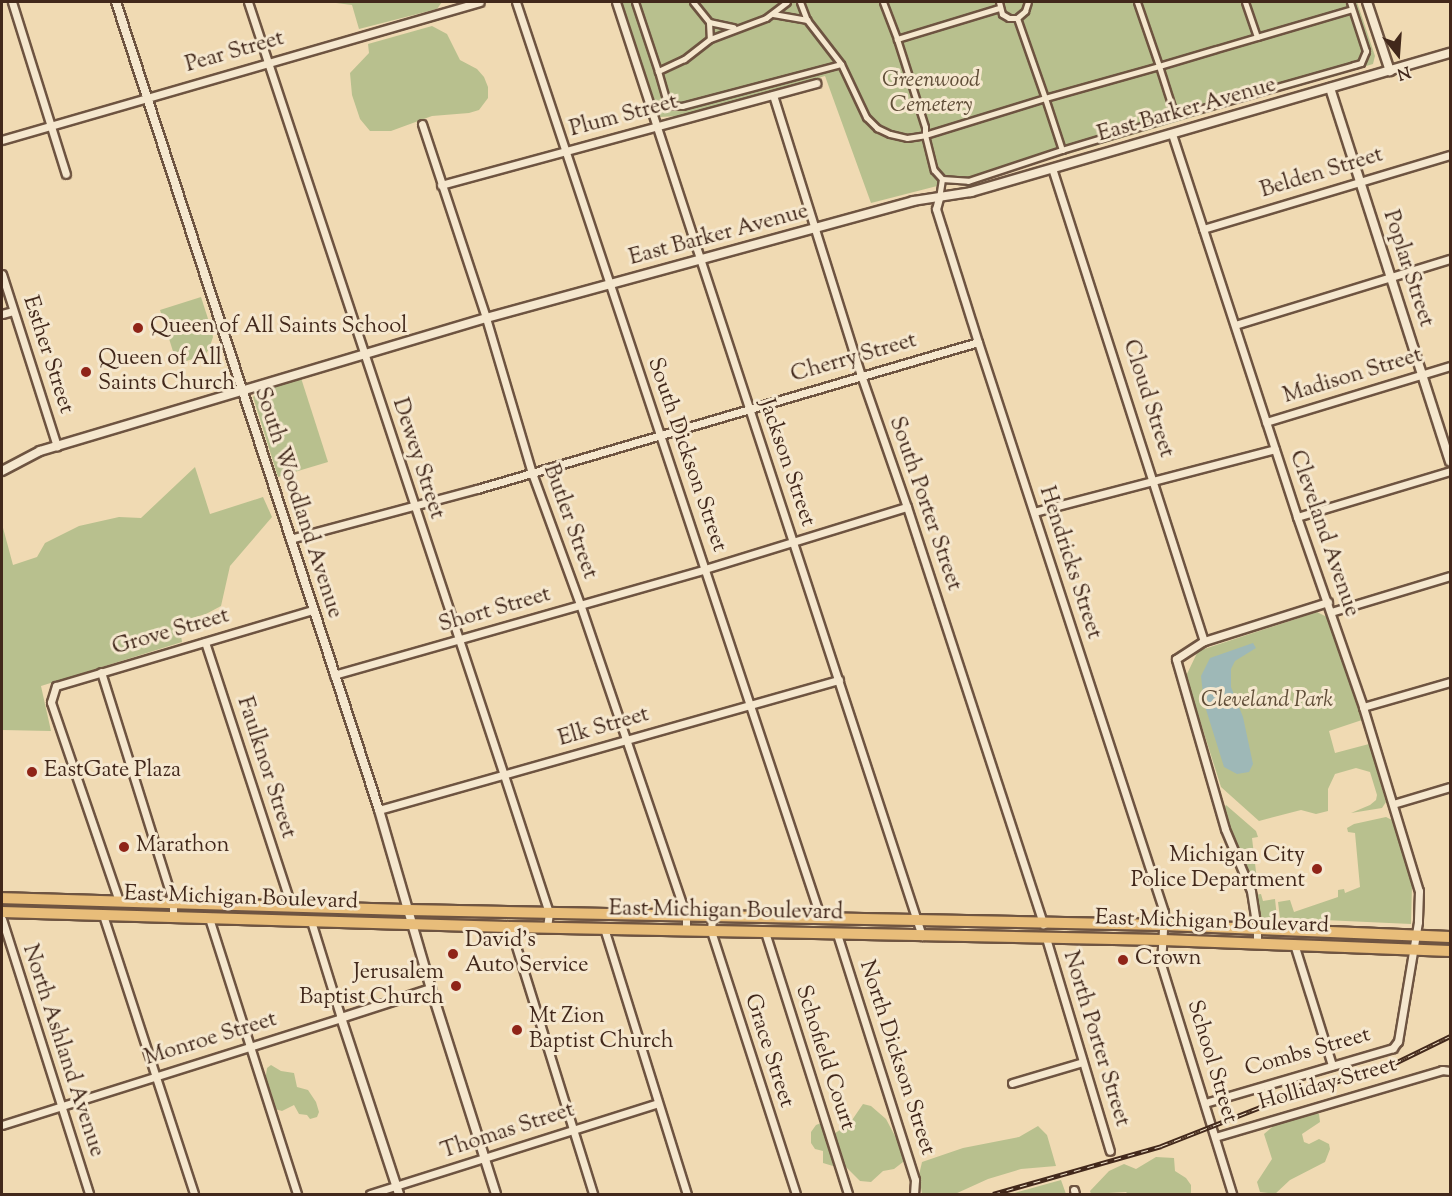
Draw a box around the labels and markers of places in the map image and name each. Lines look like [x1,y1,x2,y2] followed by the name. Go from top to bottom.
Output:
[150,315,407,341] place label: Queen of All Saints School
[131,321,145,335] marker: Queen of All Saints School
[98,346,235,398] place label: Queen of All Saints Church
[79,365,93,379] marker: Queen of All Saints Church
[44,759,181,785] place label: EastGate Plaza
[25,765,39,779] marker: EastGate Plaza
[136,834,229,860] place label: Marathon
[117,840,131,854] marker: Marathon
[1131,843,1305,894] place label: Michigan City Police Department
[1310,862,1324,876] marker: Michigan City Police Department
[465,928,588,980] place label: David's Auto Service
[446,947,460,961] marker: David's Auto Service
[1135,947,1202,973] place label: Crown
[1116,953,1130,967] marker: Crown
[299,960,444,1011] place label: Jerusalem Baptist Church
[449,979,463,993] marker: Jerusalem Baptist Church
[529,1004,674,1056] place label: Mt Zion Baptist Church
[510,1023,524,1037] marker: Mt Zion Baptist Church

